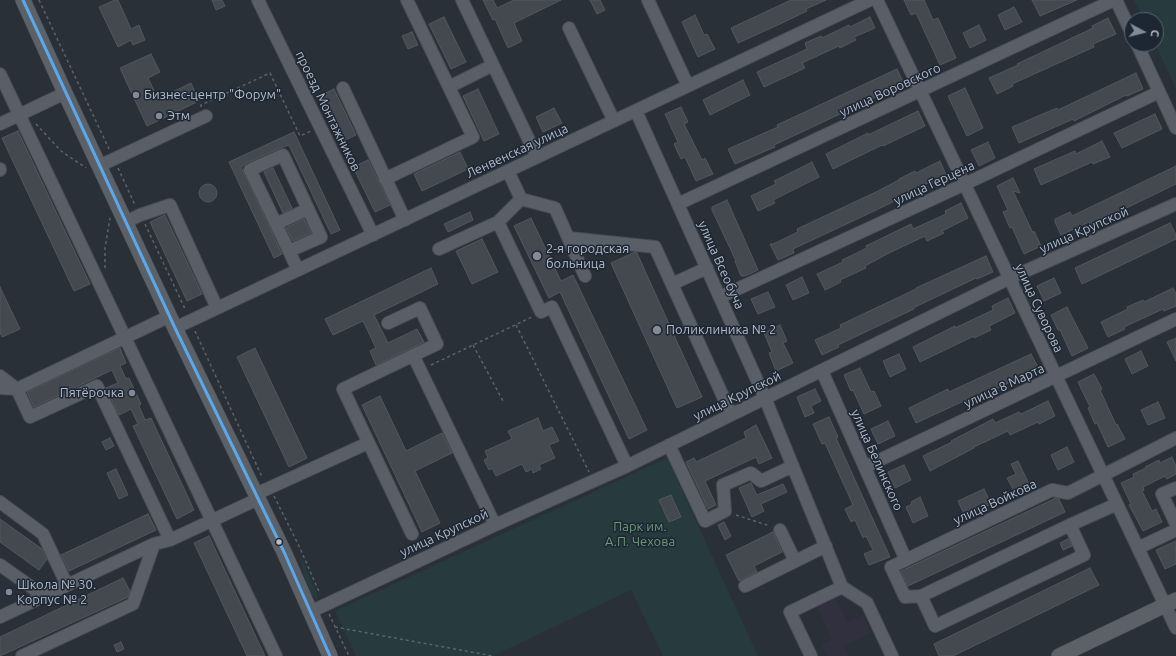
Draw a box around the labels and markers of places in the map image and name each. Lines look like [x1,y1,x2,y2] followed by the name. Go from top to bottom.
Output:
[144,87,281,103] place label: Бизнес-центр "Форум"
[131,90,141,100] marker: Бизнес-центр "Форум"
[167,108,190,124] place label: Этм
[154,111,164,121] marker: Этм
[546,241,629,272] place label: 2-я городская больница
[531,250,543,262] marker: 2-я городская больница
[666,322,776,338] place label: Поликлиника № 2
[651,324,663,336] marker: Поликлиника № 2
[60,385,124,401] place label: Пятёрочка
[127,388,137,398] marker: Пятёрочка
[274,537,284,547] unlabelled marker
[17,577,96,608] place label: Школа № 30. Корпус № 2
[4,587,14,597] marker: Школа № 30. Корпус № 2

